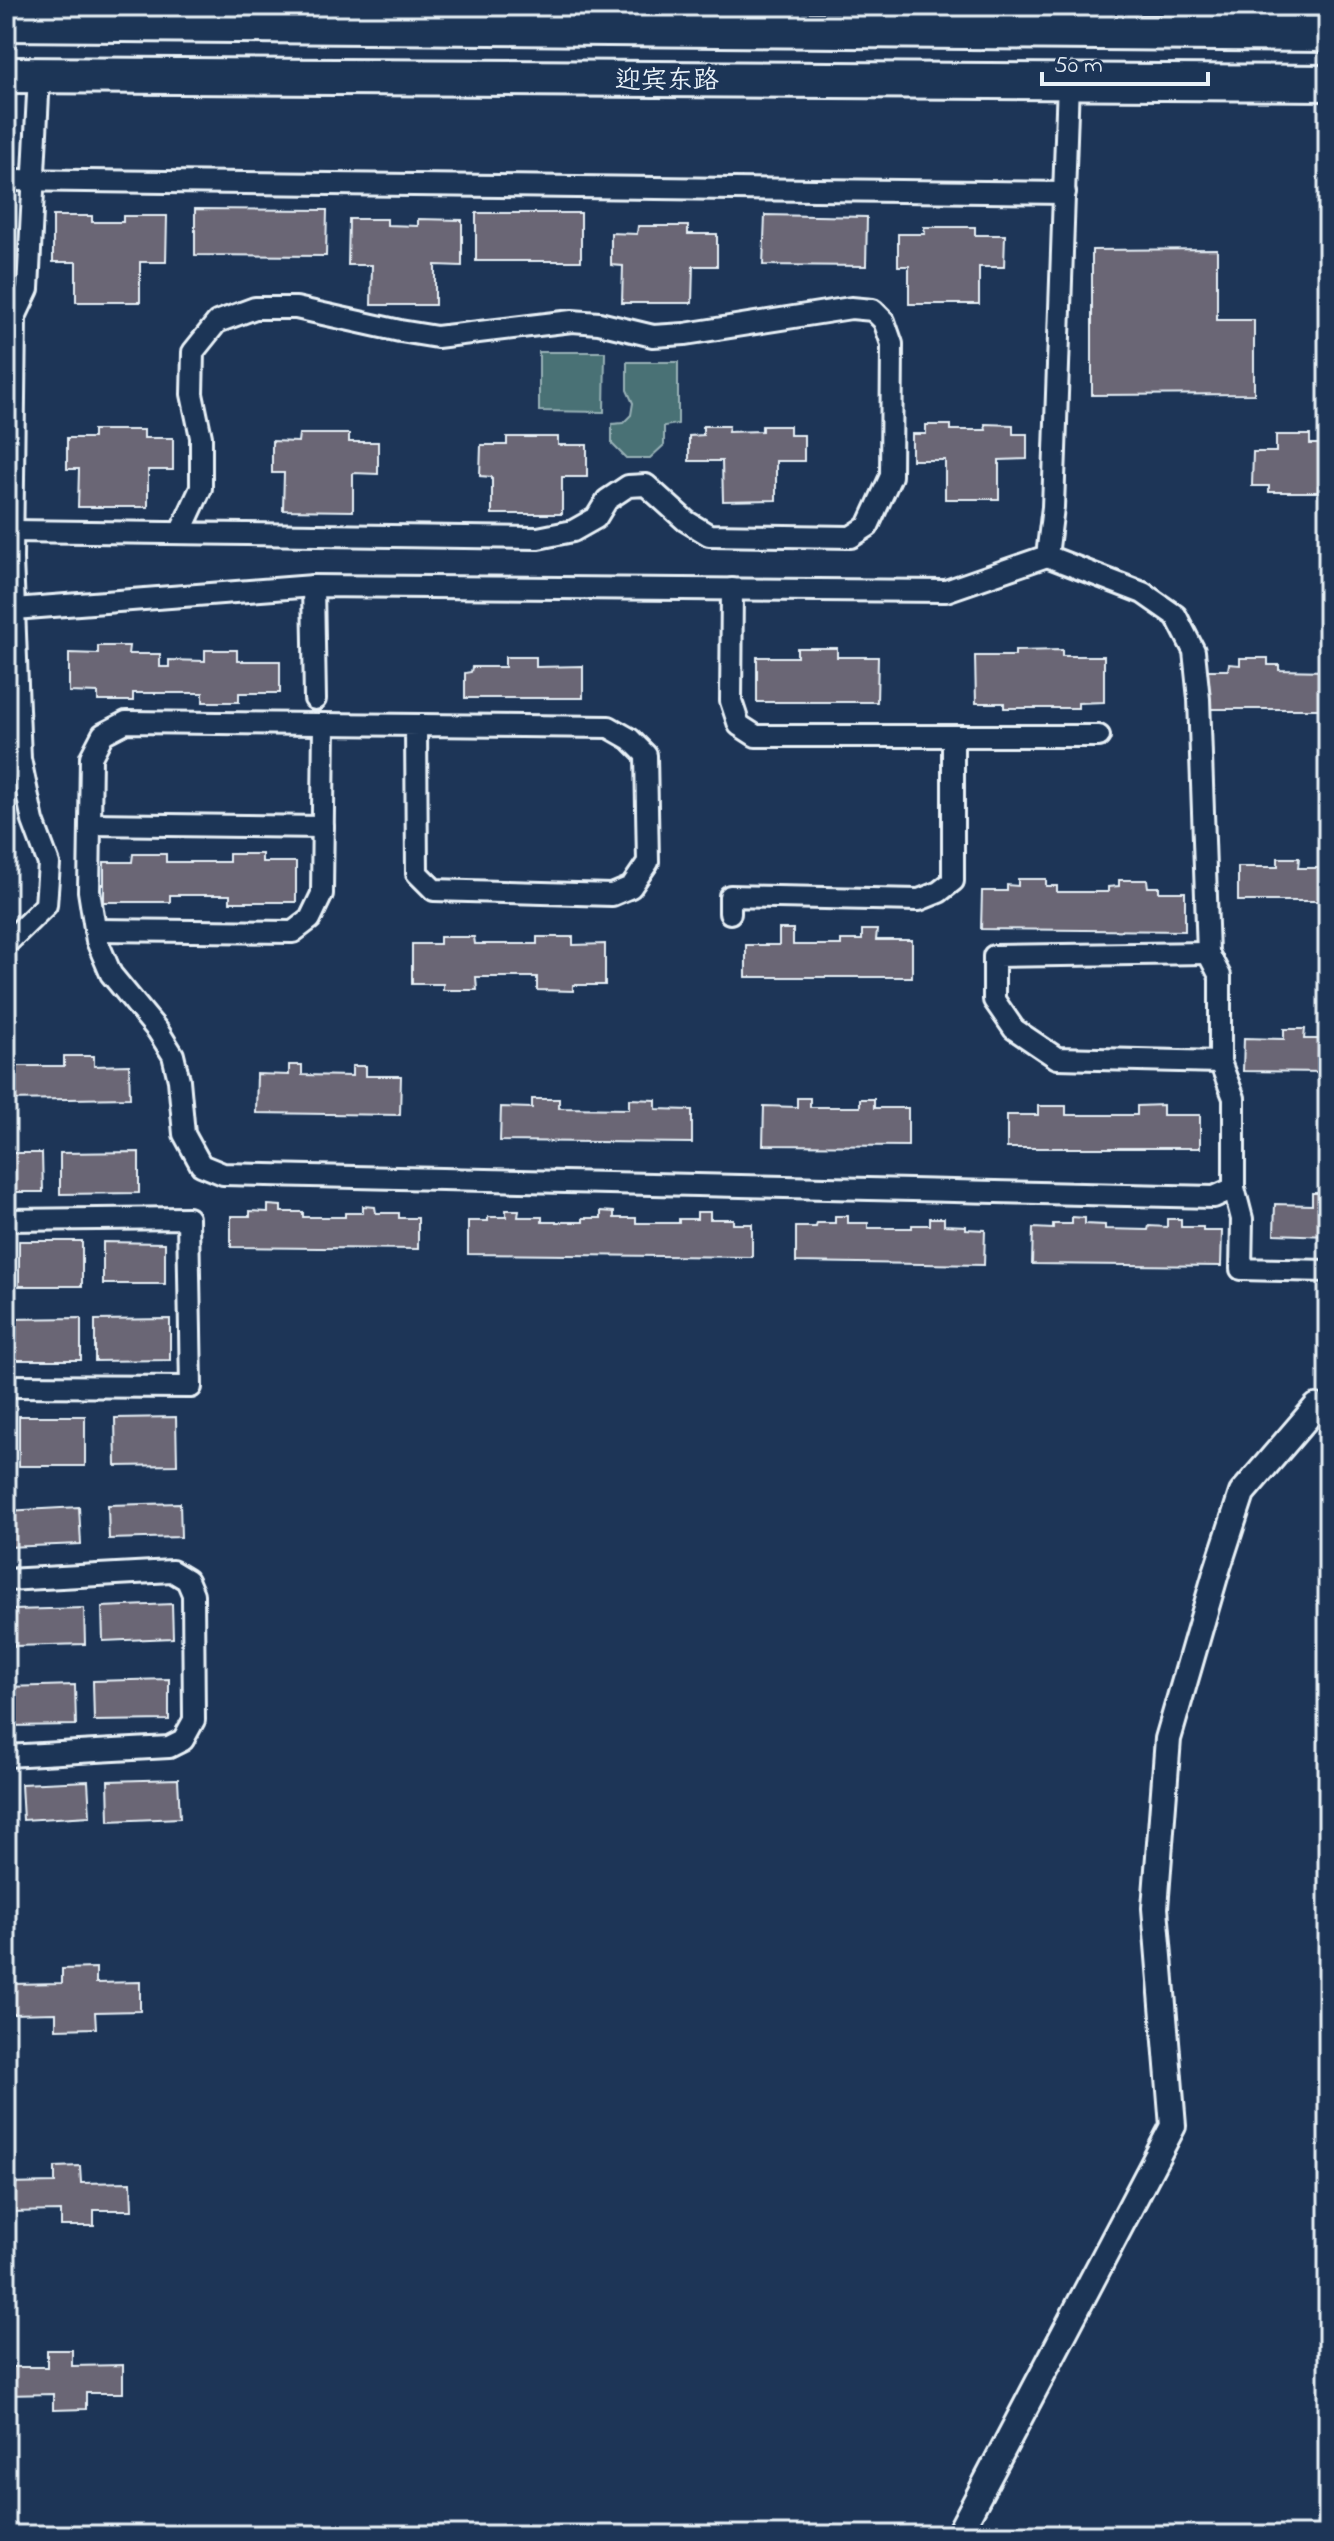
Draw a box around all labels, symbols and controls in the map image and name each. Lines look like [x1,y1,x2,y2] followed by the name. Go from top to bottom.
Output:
[1042,36,1208,86] scale bar
[1054,49,1103,84] text: 50 m
[615,63,719,101] street label: 迎宾东路

